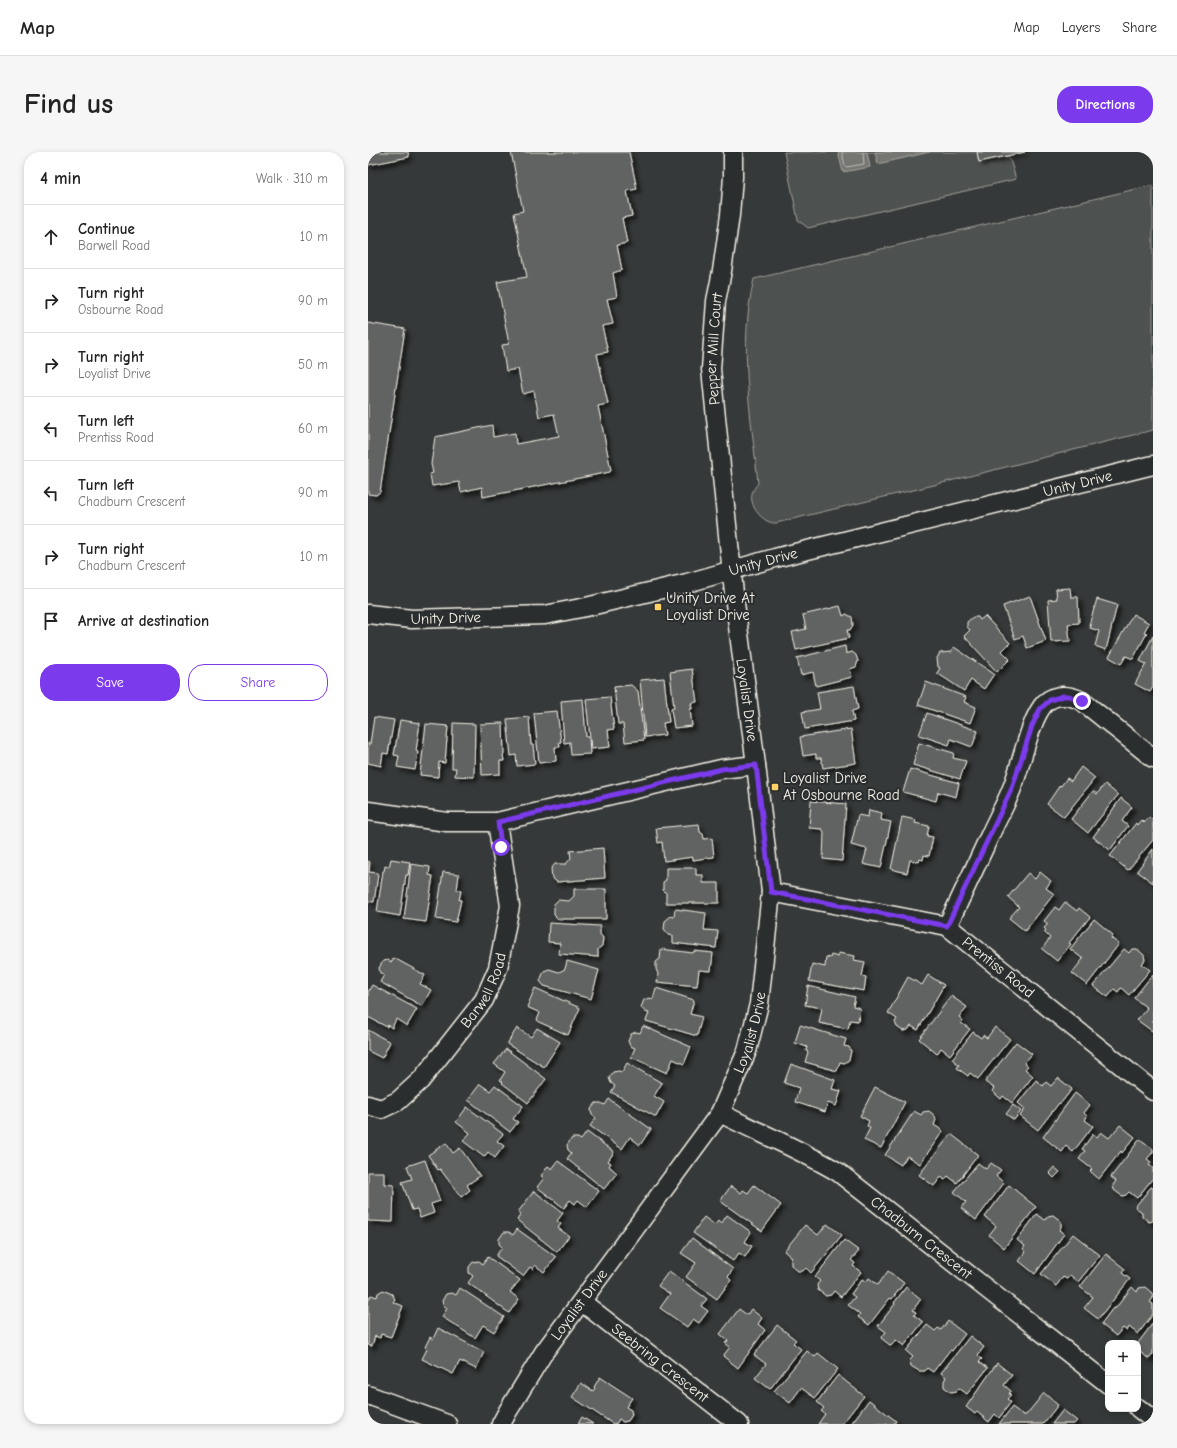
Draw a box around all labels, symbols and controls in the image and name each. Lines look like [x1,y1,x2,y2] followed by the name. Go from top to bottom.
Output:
[20,17,55,39] text: Map
[1013,19,1040,36] text: Map
[1062,19,1100,36] text: Layers
[1122,19,1157,36] text: Share
[1057,86,1153,123] button: Directions
[24,88,113,120] text: Find us
[40,169,81,188] text: 4 min
[256,171,328,186] text: Walk · 310 m
[78,220,135,238] text: Continue
[40,226,62,248] icon: ahead
[300,229,328,244] text: 10 m
[78,238,150,253] text: Barwell Road
[78,284,144,302] text: Turn right
[40,290,62,312] icon: right
[702,291,727,406] street label: Pepper Mill Court
[298,293,328,308] text: 90 m
[78,302,164,317] text: Osbourne Road
[78,348,144,366] text: Turn right
[40,354,62,376] icon: right
[298,357,328,372] text: 50 m
[78,366,151,381] text: Loyalist Drive
[78,412,134,430] text: Turn left
[40,418,62,440] icon: left
[298,421,328,436] text: 60 m
[78,430,154,445] text: Prentiss Road
[1041,466,1114,501] street label: Unity Drive
[78,476,134,494] text: Turn left
[40,482,62,504] icon: left
[298,485,328,500] text: 90 m
[78,494,185,509] text: Chadburn Crescent
[78,540,144,558] text: Turn right
[727,544,800,580] street label: Unity Drive
[40,546,62,568] icon: right
[300,549,328,564] text: 10 m
[78,558,185,573] text: Chadburn Crescent
[666,589,755,624] place label: Unity Drive At Loyalist Drive
[653,602,663,612] marker: Unity Drive At Loyalist Drive
[410,608,482,628] street label: Unity Drive
[40,610,62,632] icon: arrive
[78,612,209,630] text: Arrive at destination
[732,657,762,743] street label: Loyalist Drive
[40,664,180,701] button: Save
[188,664,328,701] button: Share
[1073,692,1091,710] route end
[783,769,900,804] place label: Loyalist Drive At Osbourne Road
[770,782,780,792] marker: Loyalist Drive At Osbourne Road
[492,838,510,856] route start
[959,933,1038,1001] street label: Prentiss Road
[457,951,510,1031] street label: Barwell Road
[729,990,769,1076] street label: Loyalist Drive
[867,1192,976,1283] street label: Chadburn Crescent
[547,1265,611,1344] street label: Loyalist Drive
[608,1319,713,1406] street label: Seebring Crescent
[1105,1340,1141,1412] map controls
[1105,1340,1141,1376] button: +
[1105,1376,1141,1412] button: −

